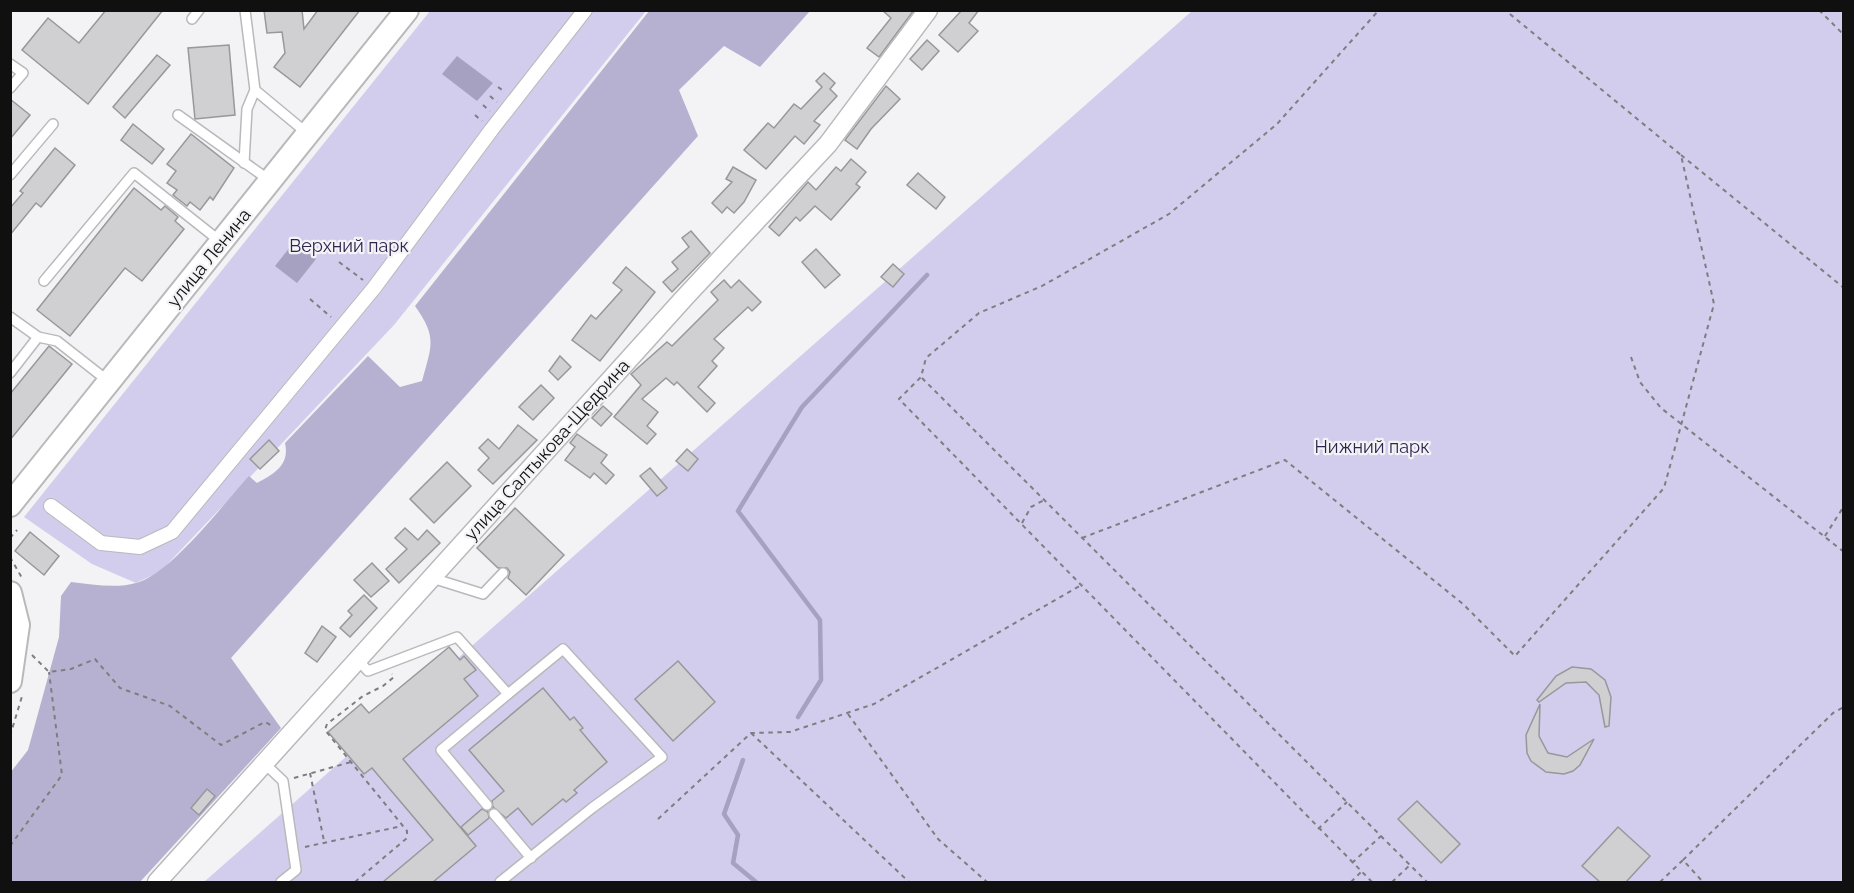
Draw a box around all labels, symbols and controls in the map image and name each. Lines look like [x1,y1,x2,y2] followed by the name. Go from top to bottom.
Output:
[162,204,255,311] street label: улица Ленина
[289,235,409,256] park label: Верхний парк
[460,355,633,544] street label: улица Салтыкова-Щедрина
[1314,436,1430,457] park label: Нижний парк

